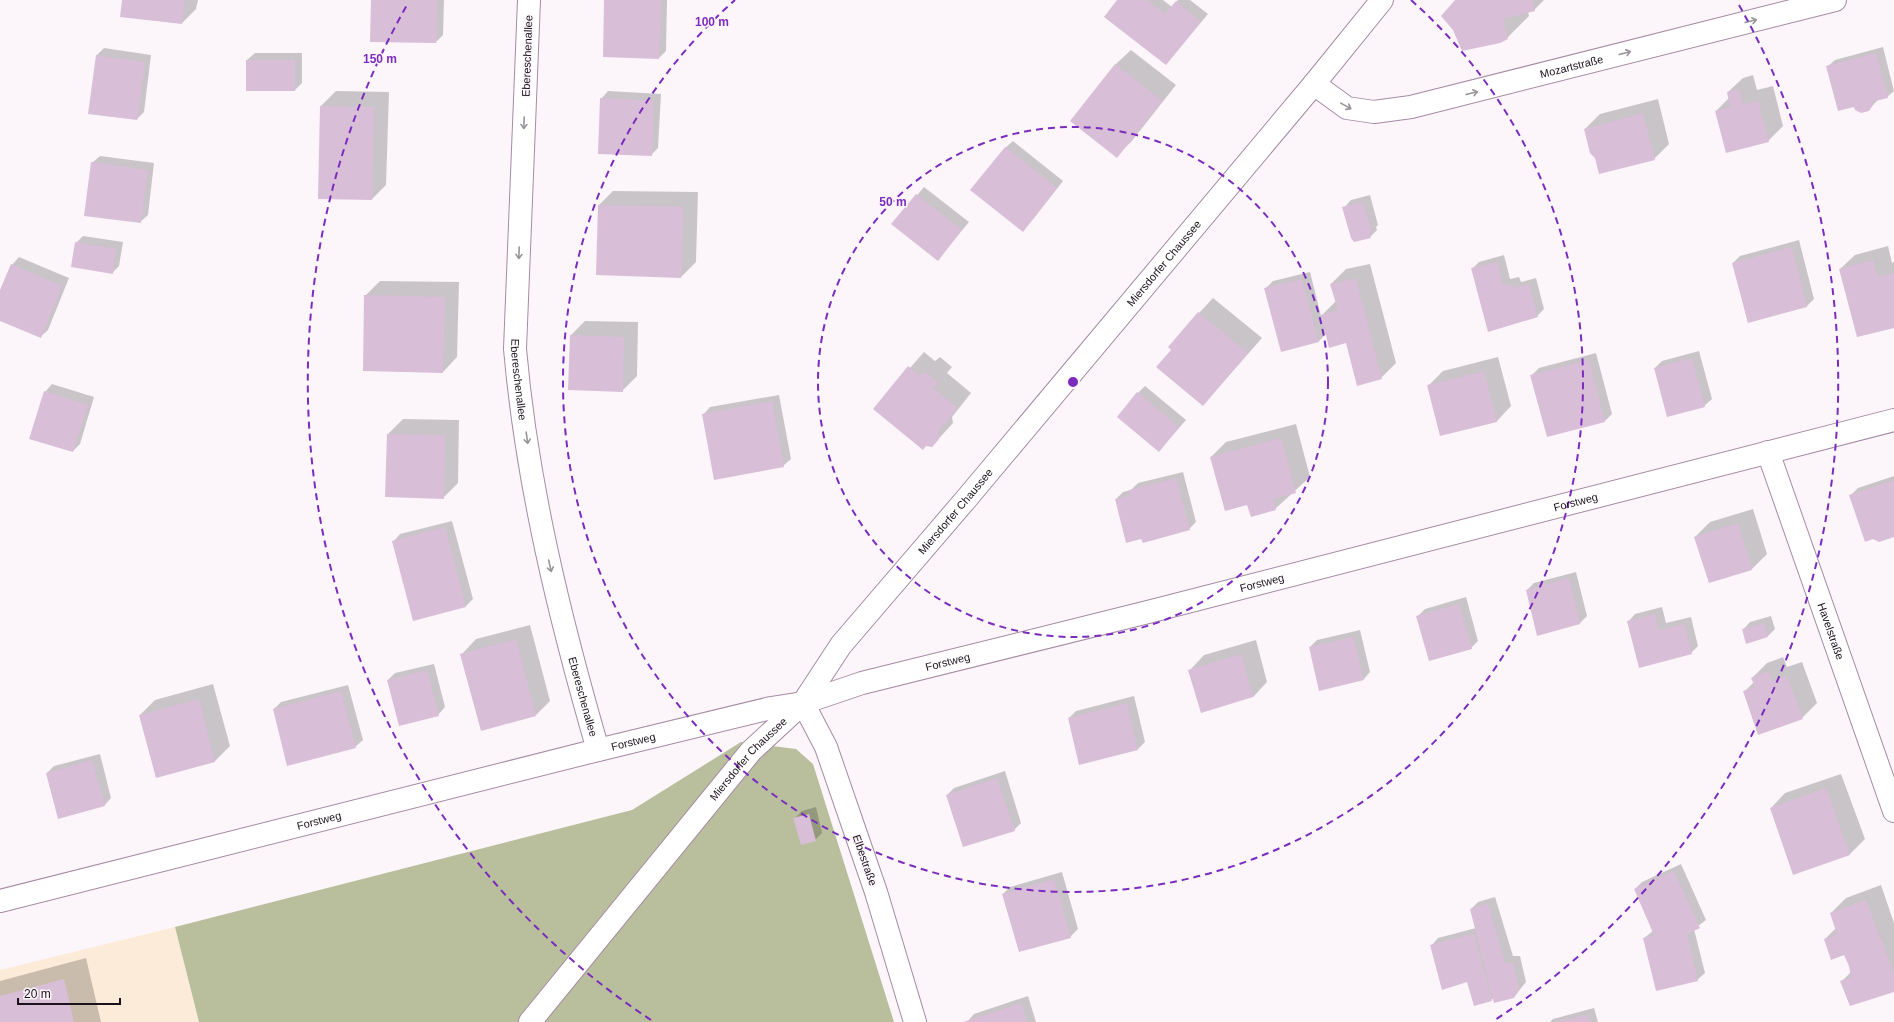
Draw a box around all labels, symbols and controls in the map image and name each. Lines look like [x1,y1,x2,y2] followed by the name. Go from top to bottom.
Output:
[520,15,534,97] street label: Ebereschenallee
[695,15,729,29] text: 100 m
[1745,17,1758,25] one-way arrow
[1619,49,1632,57] one-way arrow
[363,52,397,66] text: 150 m
[1539,53,1604,80] street label: Mozartstraße
[1466,88,1479,96] one-way arrow
[1340,103,1352,110] one-way arrow
[520,116,528,129] one-way arrow
[879,195,907,209] text: 50 m
[1124,218,1203,309] street label: Miersdorfer Chaussee
[515,246,523,259] one-way arrow
[509,338,529,421] street label: Ebereschenallee
[1066,375,1080,389] centre of rings
[523,431,531,444] one-way arrow
[916,466,995,556] street label: Miersdorfer Chaussee
[1552,490,1599,513] street label: Forstweg
[547,559,555,572] one-way arrow
[1238,571,1285,594] street label: Forstweg
[1815,601,1846,661] street label: Havelstraße
[924,650,971,673] street label: Forstweg
[566,656,600,738] street label: Ebereschenallee
[707,715,789,803] street label: Miersdorfer Chaussee
[610,730,657,753] street label: Forstweg
[296,809,342,832] street label: Forstweg
[851,833,879,887] street label: Elbestraße
[18,980,120,1006] scale bar
[24,987,51,1001] text: 20 m

